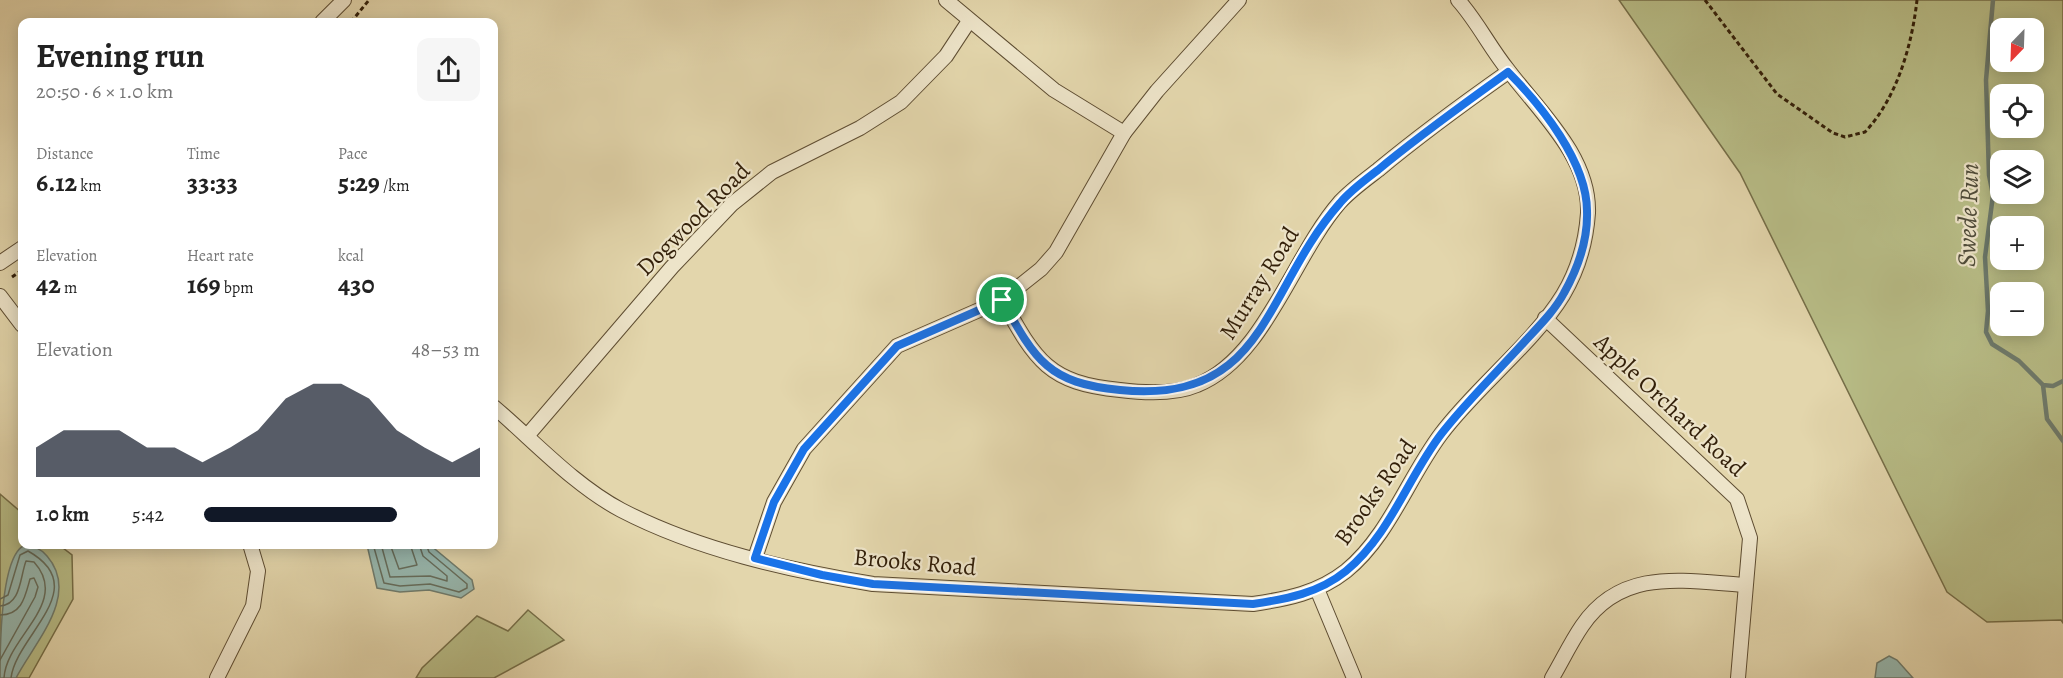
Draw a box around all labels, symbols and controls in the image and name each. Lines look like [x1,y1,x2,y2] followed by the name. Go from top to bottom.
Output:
[1990,18,2044,72] north arrow
[1990,18,2044,336] map controls
[36,33,205,78] text: Evening run
[417,38,480,101] button: share
[36,78,173,105] text: 20:50 · 6 × 1.0 km
[1990,84,2044,138] button: locate
[36,143,93,165] text: Distance
[187,143,220,165] text: Time
[338,143,368,165] text: Pace
[1990,150,2044,204] button: layers
[629,155,757,283] street label: Dogwood Road
[1949,162,1987,268] water label: Swede Run
[36,165,77,200] text: 6.12
[187,165,238,200] text: 33:33
[338,165,380,200] text: 5:29
[77,175,102,197] text: km
[380,175,410,197] text: /km
[1990,216,2044,270] button: +
[1212,221,1306,345] street label: Murray Road
[36,245,97,267] text: Elevation
[187,245,254,267] text: Heart rate
[338,245,364,267] text: kcal
[36,267,61,302] text: 42
[187,267,221,302] text: 169
[338,267,374,302] text: 430
[976,274,1027,325] pin
[61,277,77,299] text: m
[221,277,254,299] text: bpm
[1990,282,2044,336] button: −
[985,283,1018,316] icon: arrive
[1586,326,1753,484] street label: Apple Orchard Road
[36,336,113,363] text: Elevation
[412,336,480,363] text: 48–53 m
[1327,432,1424,552] street label: Brooks Road
[36,501,89,528] text: 1.0 km
[132,501,164,528] text: 5:42
[852,541,978,583] street label: Brooks Road

